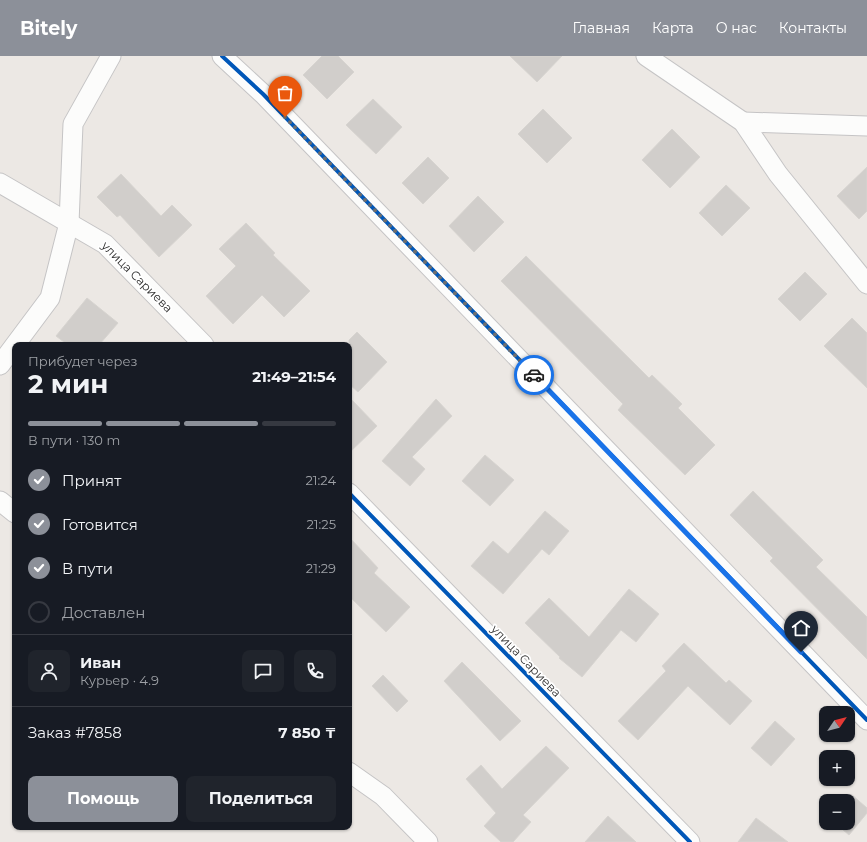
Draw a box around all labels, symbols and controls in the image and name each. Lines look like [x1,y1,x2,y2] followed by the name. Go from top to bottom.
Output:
[20,17,77,40] text: Bitely
[572,19,630,37] text: Главная
[652,19,694,37] text: Карта
[716,19,757,37] text: О нас
[779,19,847,37] text: Контакты
[268,76,302,117] pin
[274,82,296,104] icon: bag
[98,237,176,315] street label: улица Сариева
[28,353,137,369] text: Прибудет через
[514,355,554,395] courier
[523,364,545,386] icon: car
[252,367,336,386] text: 21:49–21:54
[28,368,108,400] text: 2 мин
[28,432,120,448] text: В пути · 130 m
[28,469,50,491] icon: check
[62,471,121,490] text: Принят
[305,472,336,488] text: 21:24
[28,513,50,535] icon: check
[62,515,138,534] text: Готовится
[306,516,336,532] text: 21:25
[28,557,50,579] icon: check
[62,559,113,578] text: В пути
[306,560,336,576] text: 21:29
[62,603,145,622] text: Доставлен
[784,611,818,652] pin
[790,617,812,639] icon: home
[488,621,565,700] street label: улица Сариева
[28,650,70,692] button: person
[242,650,284,692] button: chat
[294,650,336,692] button: phone
[80,653,121,672] text: Иван
[80,672,159,688] text: Курьер · 4.9
[819,706,855,742] north arrow
[819,706,855,830] map controls
[28,723,122,742] text: Заказ #7858
[278,723,336,742] text: 7 850 ₸
[819,750,855,786] button: +
[28,776,178,822] button: Помощь
[186,776,336,822] button: Поделиться
[819,794,855,830] button: −

